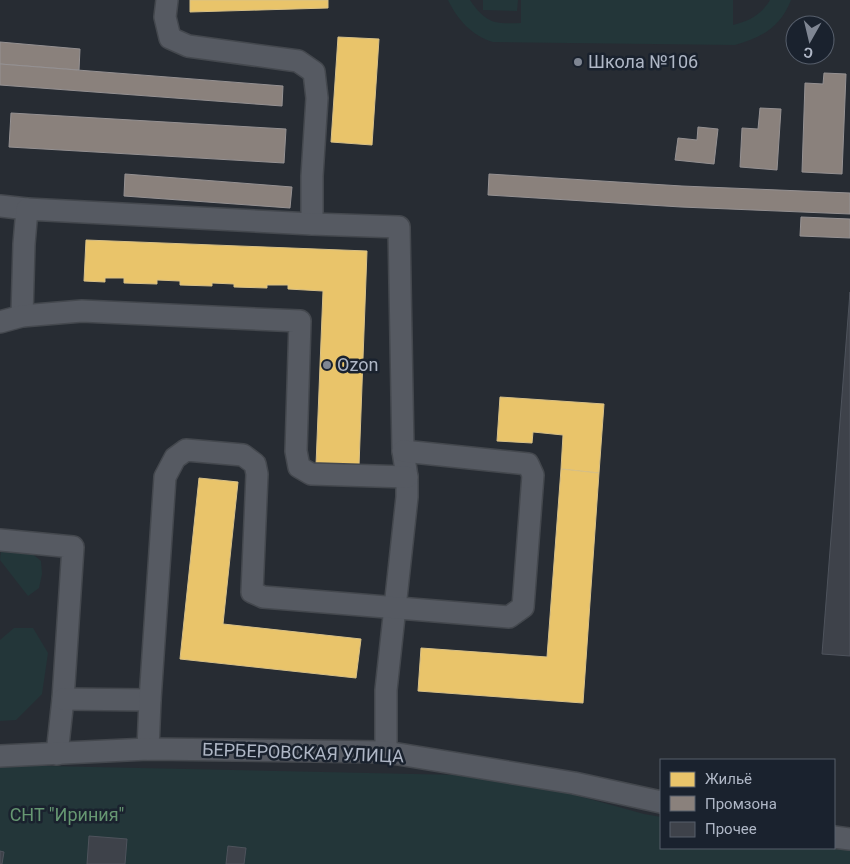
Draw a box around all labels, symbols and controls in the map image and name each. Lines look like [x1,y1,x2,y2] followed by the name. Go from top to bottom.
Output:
[785,15,835,65] north arrow
[803,44,814,61] text: С
[588,51,698,72] place label: Школа №106
[572,56,584,68] marker: Школа №106
[337,354,378,375] place label: Ozon
[321,359,333,371] marker: Ozon
[202,738,405,767] street label: БЕРБЕРОВСКАЯ УЛИЦА
[660,759,835,849] legend
[705,770,752,788] text: Жильё
[705,795,777,813] text: Промзона
[10,804,124,825] park label: СНТ "Ириния"
[705,820,757,838] text: Прочее

